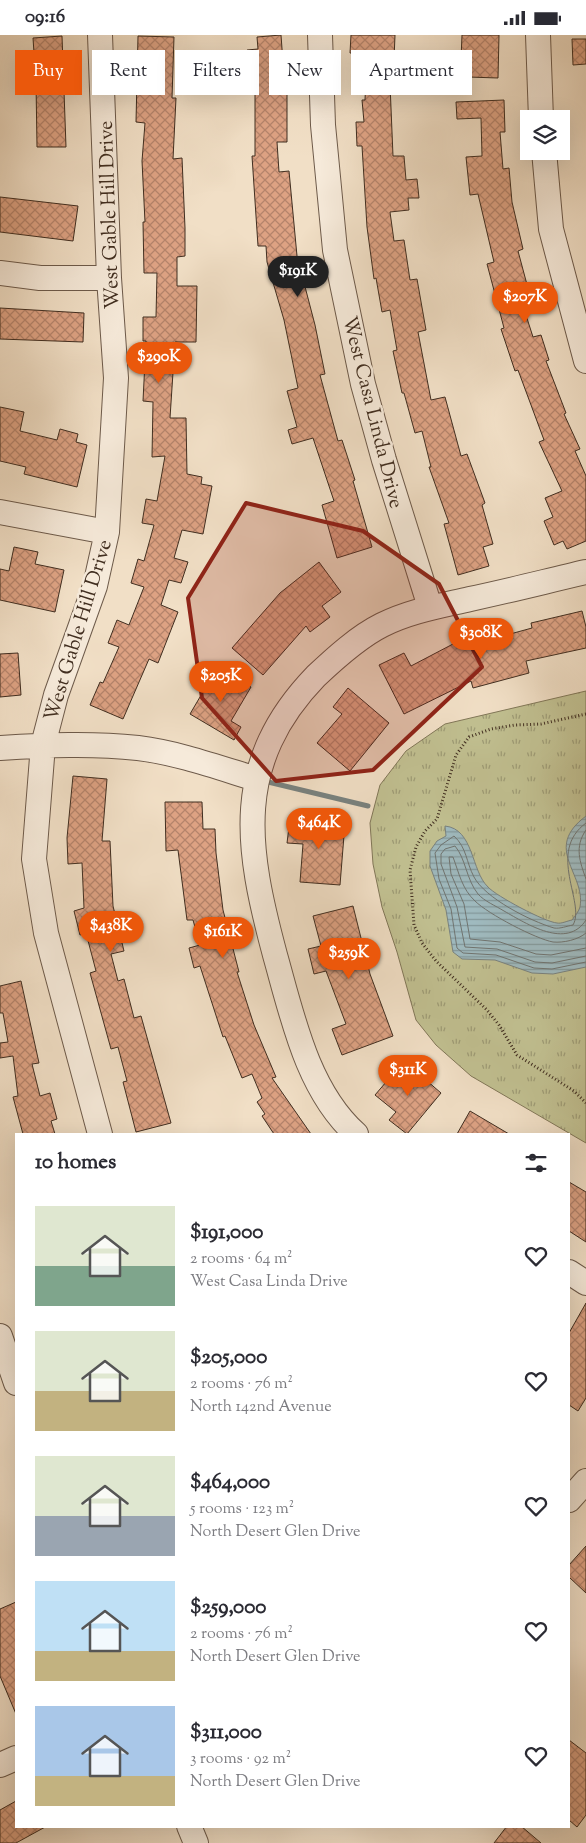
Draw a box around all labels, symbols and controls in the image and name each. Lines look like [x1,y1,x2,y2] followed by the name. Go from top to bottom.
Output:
[25,4,65,31] text: 09:16
[15,50,82,95] chip: Buy
[92,50,165,95] chip: Rent
[175,50,259,95] chip: Filters
[269,50,341,95] chip: New
[351,50,472,95] chip: Apartment
[520,110,570,160] map controls
[520,110,570,160] button: layers
[93,120,128,310] street label: West Gable Hill Drive
[263,255,333,298] pin: $191K
[279,260,317,283] text: $191K
[490,281,560,324] pin: $207K
[503,286,547,309] text: $207K
[334,313,409,512] street label: West Casa Linda Drive
[124,341,194,384] pin: $290K
[137,346,181,369] text: $290K
[38,536,121,725] street label: West Gable Hill Drive
[446,617,516,660] pin: $308K
[460,622,502,645] text: $308K
[186,661,256,703] pin: $205K
[200,665,242,688] text: $205K
[284,807,354,850] pin: $464K
[297,812,341,835] text: $464K
[76,911,146,953] pin: $438K
[90,915,132,938] text: $438K
[188,917,258,959] pin: $161K
[204,921,242,944] text: $161K
[314,937,384,980] pin: $259K
[329,942,369,965] text: $259K
[373,1055,443,1097] pin: $311K
[389,1059,427,1082] text: $311K
[35,1148,116,1178] text: 10 homes
[522,1149,550,1177] icon: filters
[190,1218,263,1248] text: $191,000
[75,1226,135,1286] icon: home
[522,1242,550,1270] icon: heart
[190,1248,293,1271] text: 2 rooms · 64 m²
[190,1271,348,1294] text: West Casa Linda Drive
[190,1343,267,1373] text: $205,000
[75,1351,135,1411] icon: home
[522,1367,550,1395] icon: heart
[190,1373,293,1396] text: 2 rooms · 76 m²
[190,1396,332,1419] text: North 142nd Avenue
[190,1468,270,1498] text: $464,000
[75,1476,135,1536] icon: home
[522,1492,550,1520] icon: heart
[190,1498,294,1521] text: 5 rooms · 123 m²
[190,1521,361,1544] text: North Desert Glen Drive
[190,1593,266,1623] text: $259,000
[75,1601,135,1661] icon: home
[522,1617,550,1645] icon: heart
[190,1623,293,1646] text: 2 rooms · 76 m²
[190,1646,361,1669] text: North Desert Glen Drive
[190,1718,262,1748] text: $311,000
[75,1726,135,1786] icon: home
[522,1742,550,1770] icon: heart
[190,1748,291,1771] text: 3 rooms · 92 m²
[190,1771,361,1794] text: North Desert Glen Drive

